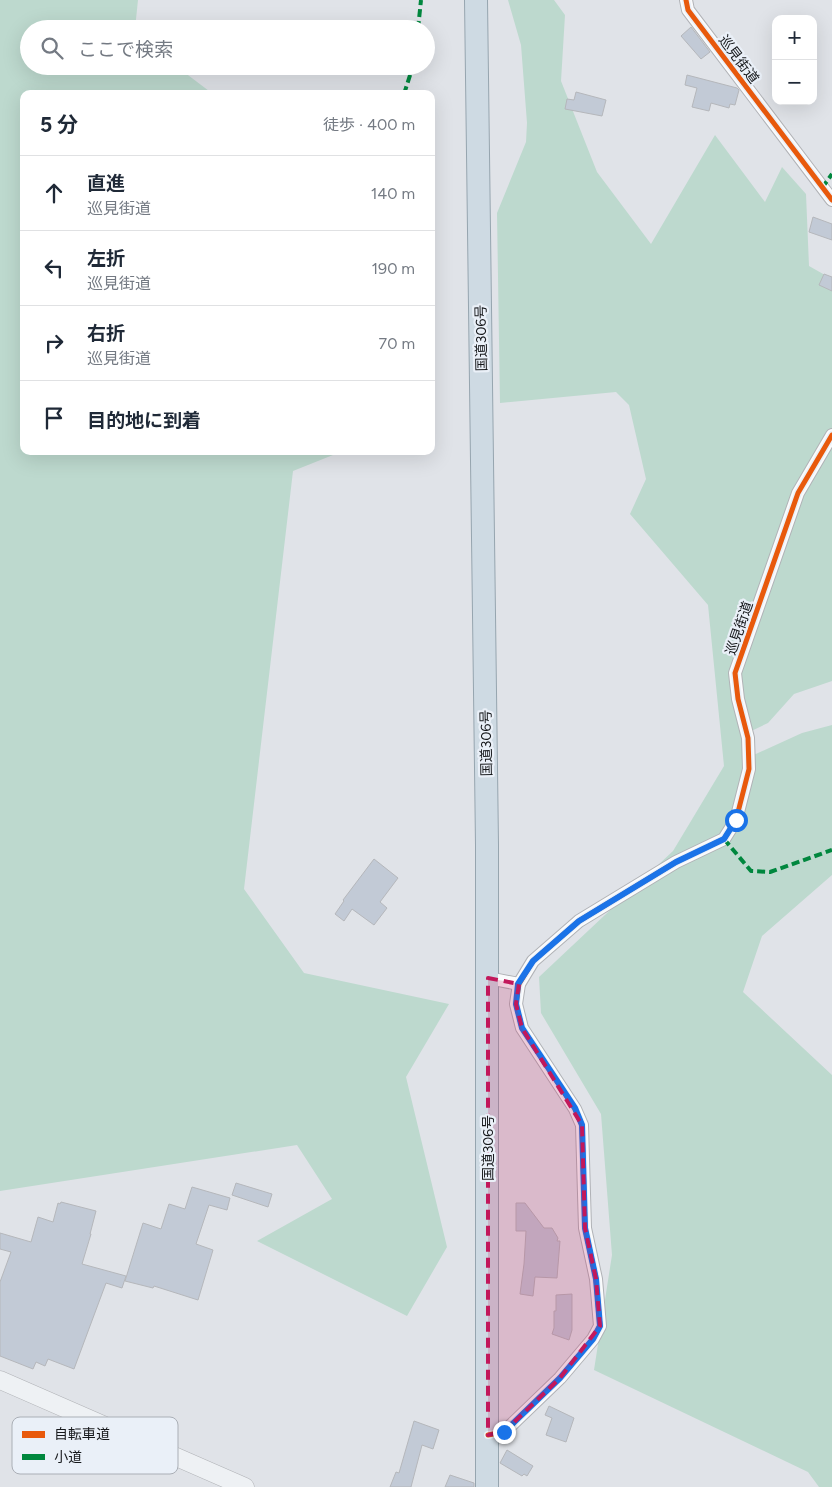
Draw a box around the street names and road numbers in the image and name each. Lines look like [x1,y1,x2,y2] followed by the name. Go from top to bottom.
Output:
[715,32,762,87] street label: 巡見街道
[472,305,491,371] street label: 国道306号
[722,599,757,657] street label: 巡見街道
[477,710,496,776] street label: 国道306号
[480,1115,497,1181] street label: 国道306号

